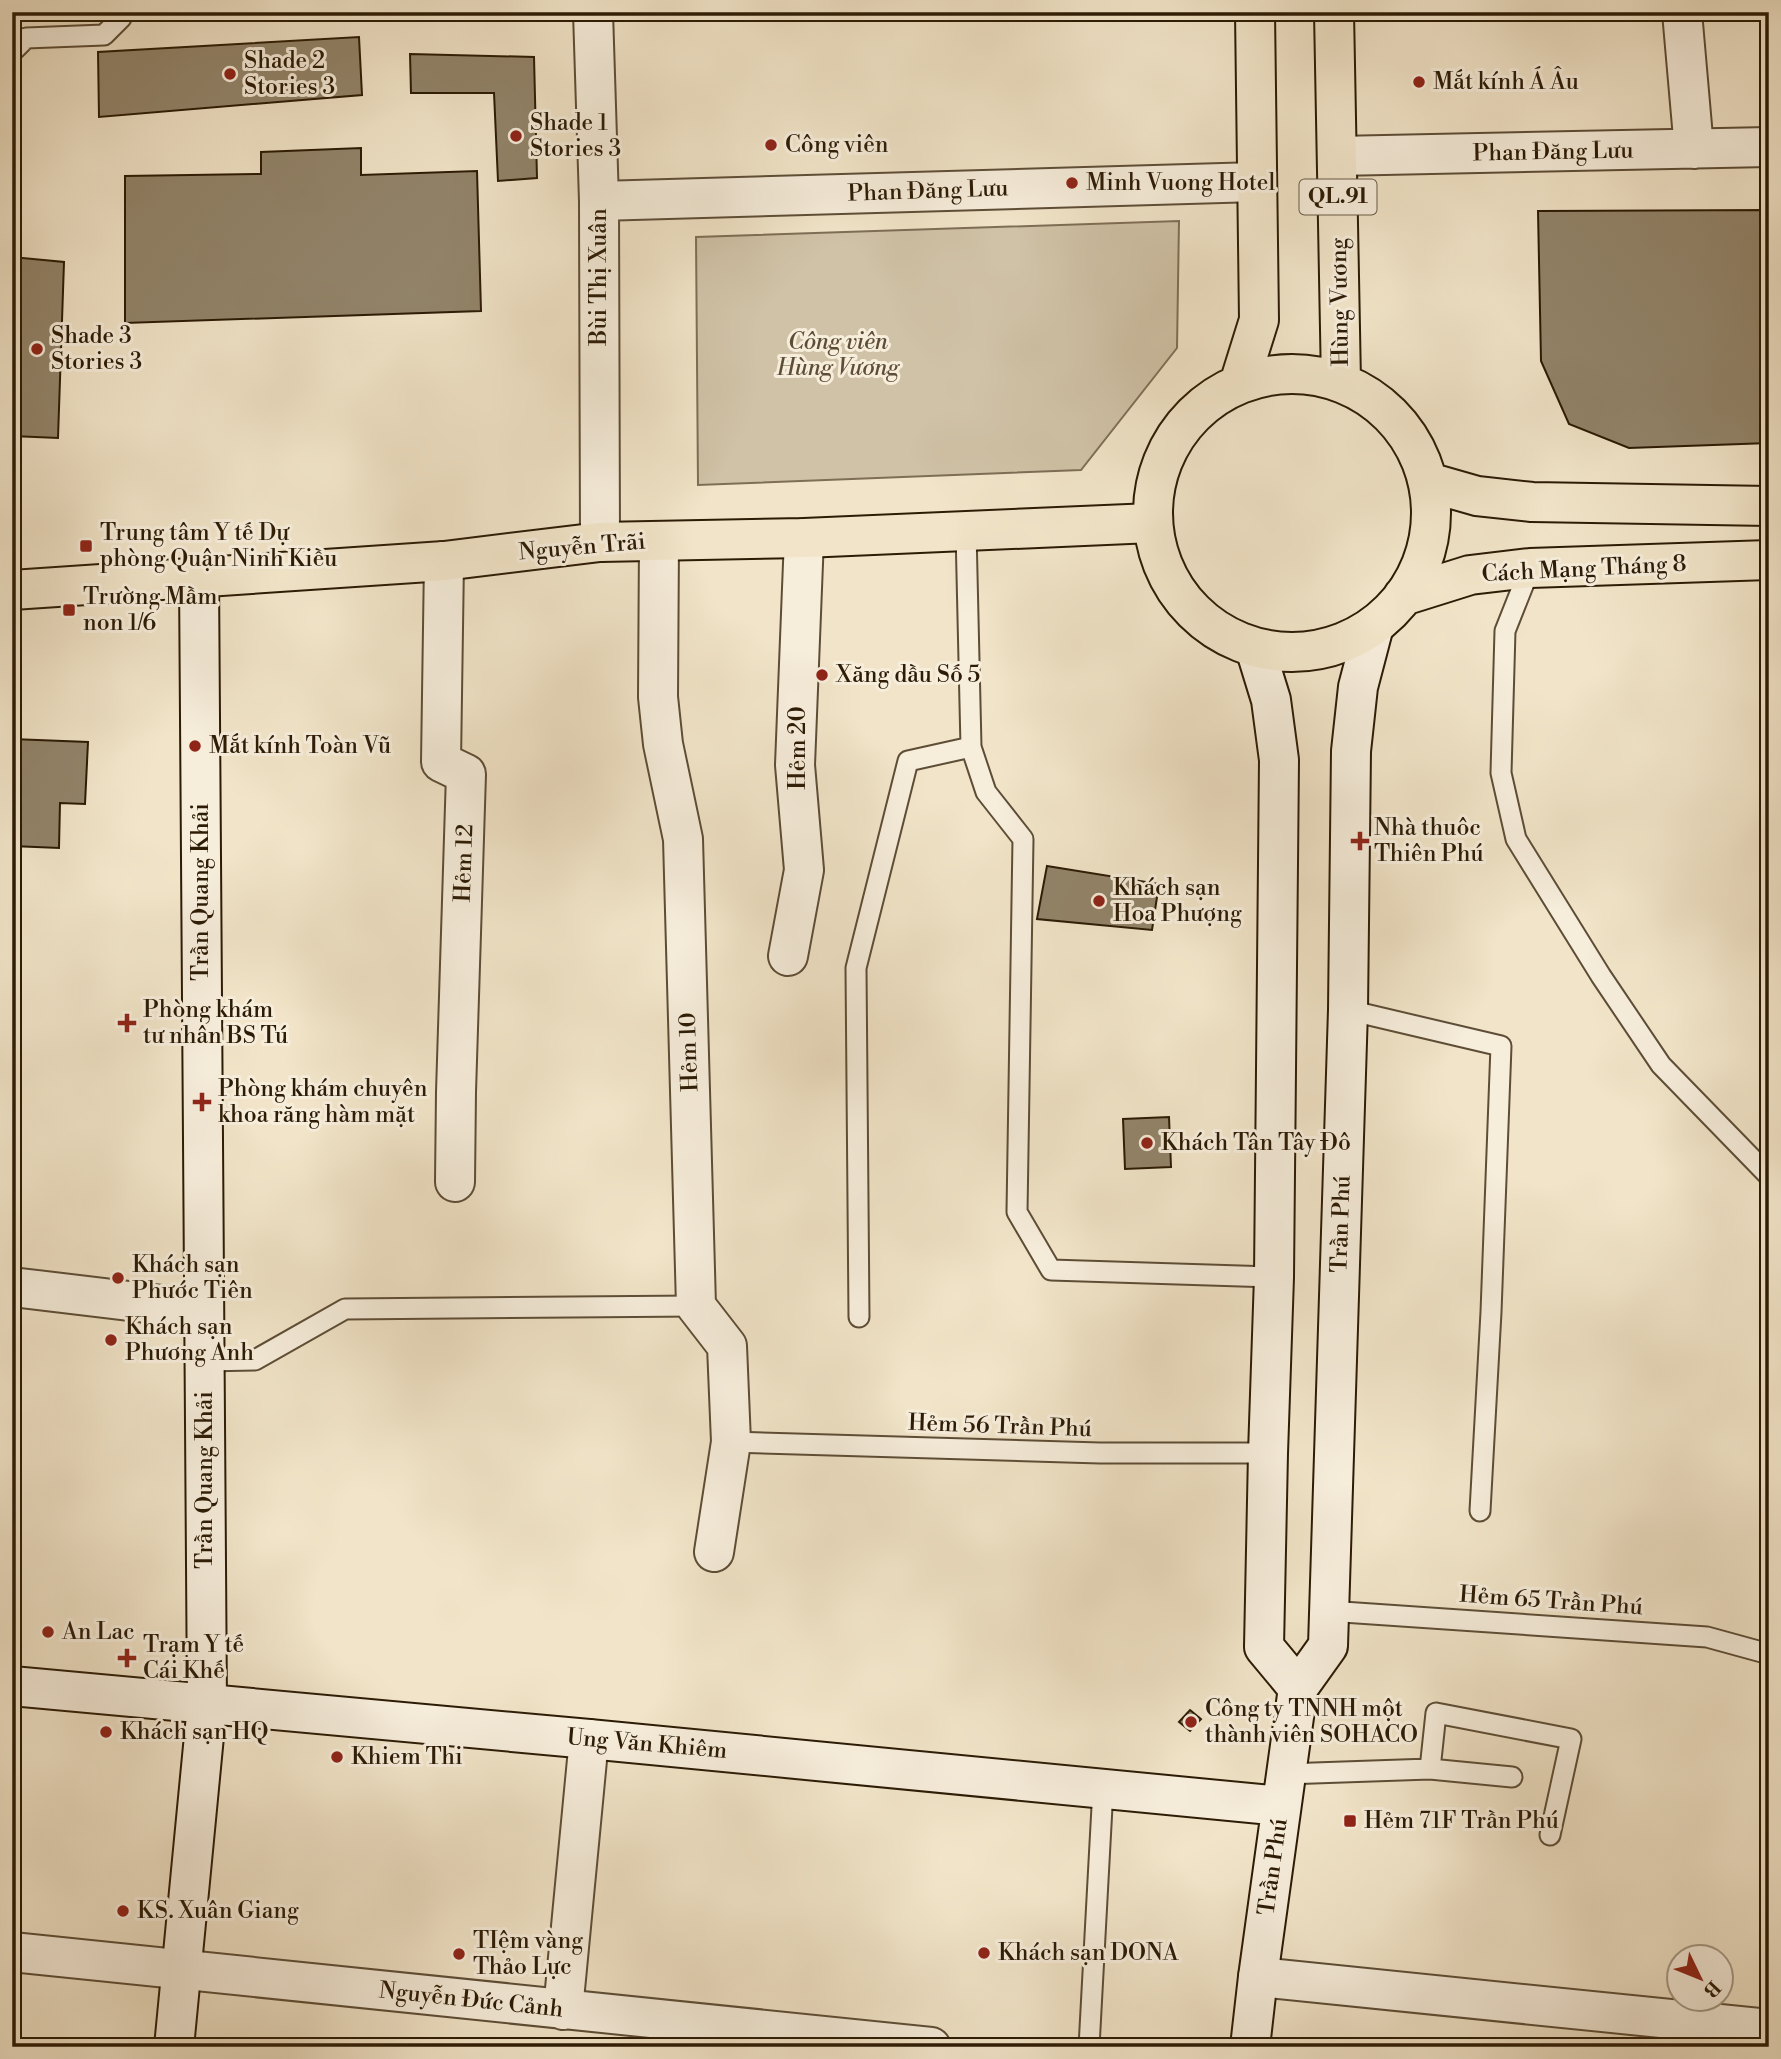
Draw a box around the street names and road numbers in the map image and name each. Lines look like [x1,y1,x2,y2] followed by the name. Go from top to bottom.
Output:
[1472,137,1634,167] street label: Phan Đăng Lưu
[847,174,1009,208] street label: Phan Đăng Lưu
[1300,180,1376,214] road number: QL.91
[585,208,613,347] street label: Bùi Thị Xuân
[1325,237,1355,367] street label: Hùng Vương
[517,528,647,566] street label: Nguyễn Trãi
[1481,550,1687,588] street label: Cách Mạng Tháng 8
[784,706,812,790] street label: Hẻm 20
[187,803,215,981] street label: Trần Quang Khải
[449,823,479,903] street label: Hẻm 12
[674,1012,704,1092] street label: Hẻm 10
[1325,1175,1357,1273] street label: Trần Phú
[191,1391,219,1569] street label: Trần Quang Khải
[908,1409,1092,1443] street label: Hẻm 56 Trần Phú
[1458,1581,1644,1621] street label: Hẻm 65 Trần Phú
[566,1723,728,1765] street label: Ung Văn Khiêm
[1252,1817,1294,1917] street label: Trần Phú
[377,1976,565,2024] street label: Nguyễn Đức Cảnh

